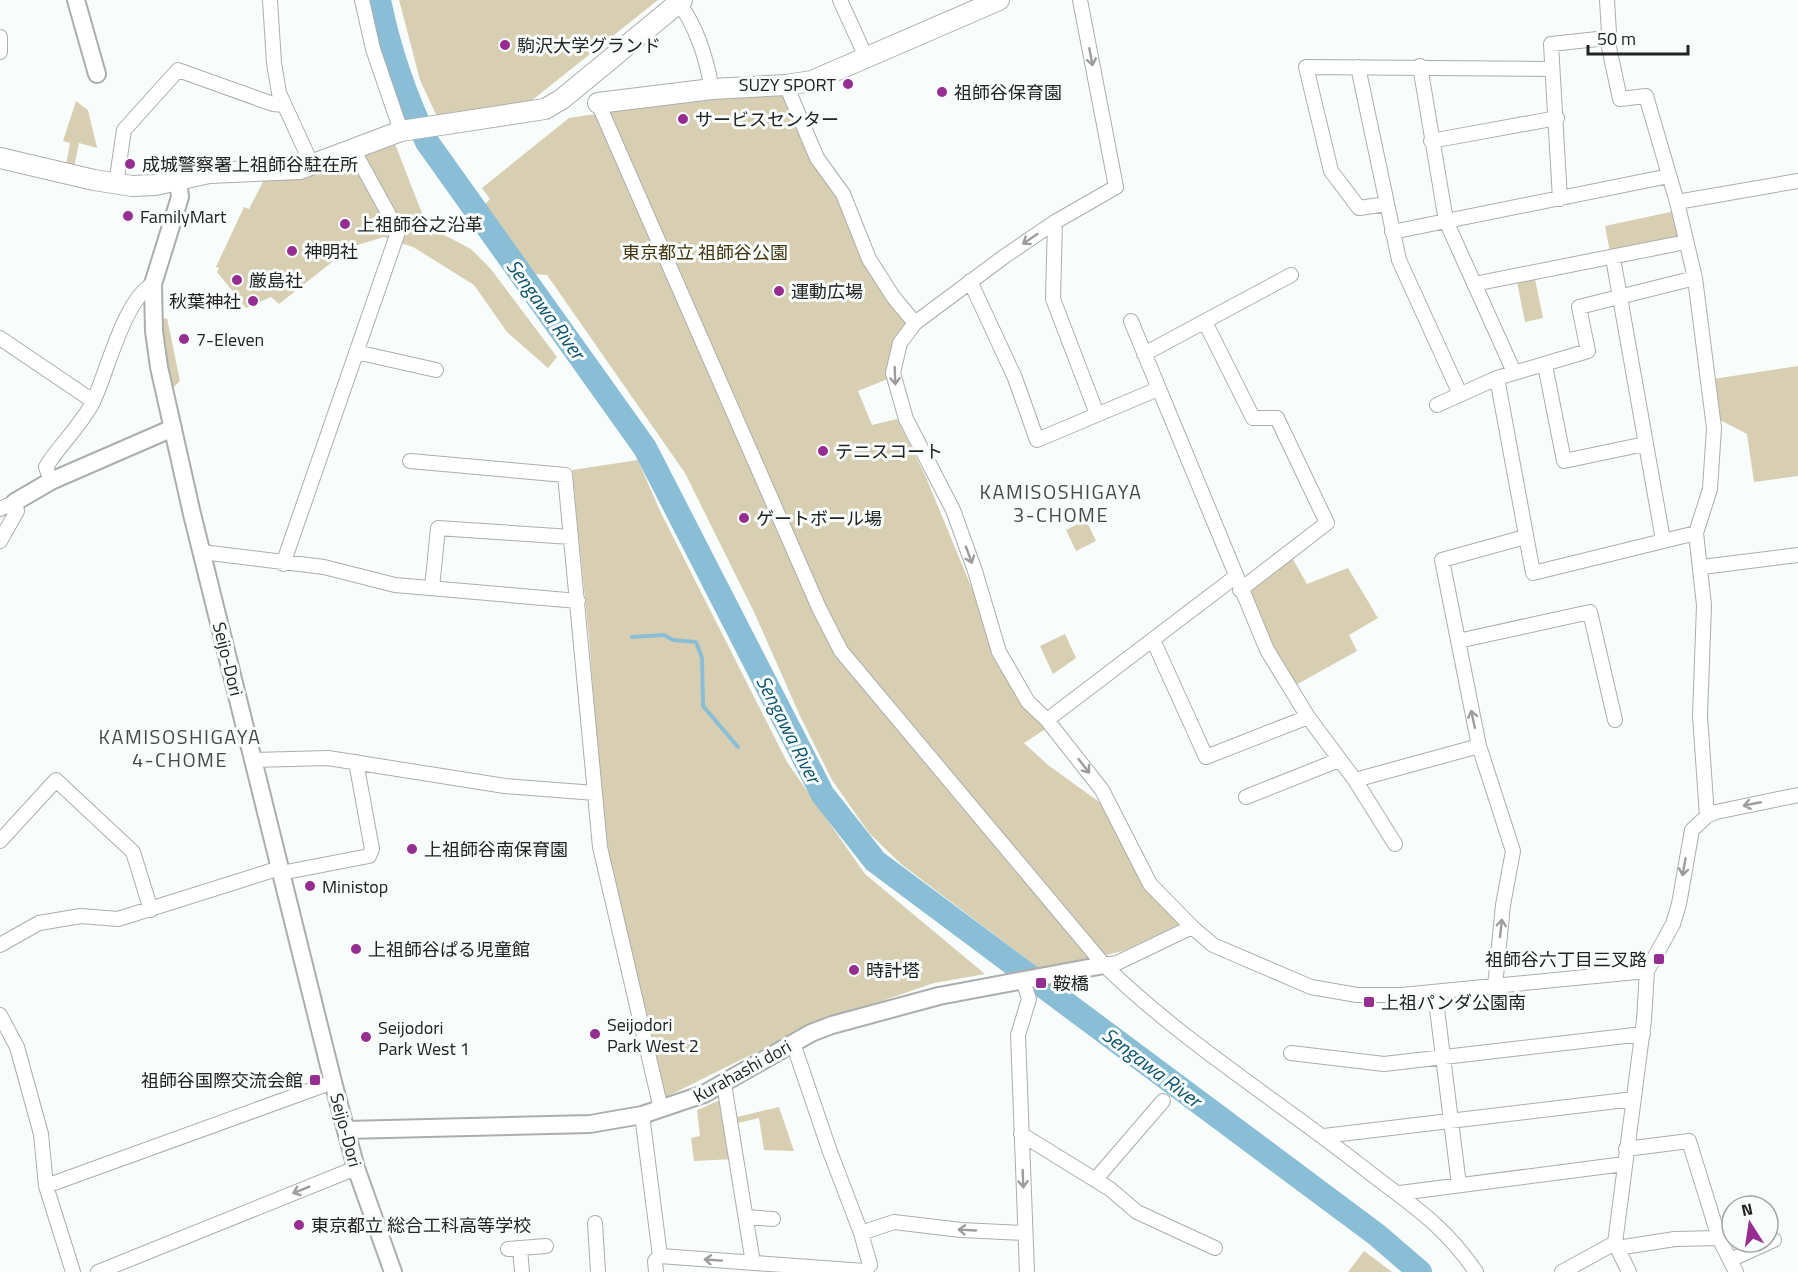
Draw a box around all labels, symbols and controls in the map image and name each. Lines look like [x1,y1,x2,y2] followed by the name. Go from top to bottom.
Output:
[1588,18,1688,56] scale bar
[1597,25,1636,52] text: 50 m
[517,32,661,59] place label: 駒沢大学グランド
[498,38,512,52] marker: 駒沢大学グランド
[1086,47,1097,67] one-way arrow
[739,71,837,98] place label: SUZY SPORT
[841,77,855,91] marker: SUZY SPORT
[954,79,1062,106] place label: 祖師谷保育園
[935,85,949,99] marker: 祖師谷保育園
[695,106,839,133] place label: サービスセンター
[676,112,690,126] marker: サービスセンター
[142,151,358,178] place label: 成城警察署上祖師谷駐在所
[123,157,137,171] marker: 成城警察署上祖師谷駐在所
[140,203,227,230] place label: FamilyMart
[121,209,135,223] marker: FamilyMart
[357,211,483,238] place label: 上祖師谷之沿革
[338,217,352,231] marker: 上祖師谷之沿革
[1022,233,1039,245] one-way arrow
[304,238,358,265] place label: 神明社
[622,239,788,266] park label: 東京都立 祖師谷公園
[285,244,299,258] marker: 神明社
[499,252,595,368] water label: Sengawa River
[249,267,303,294] place label: 厳島社
[230,273,244,287] marker: 厳島社
[791,278,863,305] place label: 運動広場
[772,284,786,298] marker: 運動広場
[169,288,241,315] place label: 秋葉神社
[246,294,260,308] marker: 秋葉神社
[196,326,264,353] place label: 7-Eleven
[177,332,191,346] marker: 7-Eleven
[889,366,901,385] one-way arrow
[835,438,943,465] place label: テニスコート
[816,444,830,458] marker: テニスコート
[980,476,1142,530] district label: KAMISOSHIGAYA 3-CHOME
[756,505,882,532] place label: ゲートボール場
[737,511,751,525] marker: ゲートボール場
[964,545,975,564] one-way arrow
[206,619,250,699] street label: Seijo-Dori
[749,670,831,791] water label: Sengawa River
[1467,710,1478,729] one-way arrow
[99,721,261,775] district label: KAMISOSHIGAYA 4-CHOME
[1077,758,1090,774] one-way arrow
[1743,799,1762,810] one-way arrow
[424,836,568,863] place label: 上祖師谷南保育園
[405,842,419,856] marker: 上祖師谷南保育園
[1678,857,1689,876] one-way arrow
[322,873,388,900] place label: Ministop
[303,879,317,893] marker: Ministop
[1496,918,1507,938] one-way arrow
[368,936,530,963] place label: 上祖師谷ぱる児童館
[349,942,363,956] marker: 上祖師谷ぱる児童館
[1485,946,1647,973] place label: 祖師谷六丁目三叉路
[1652,952,1666,966] marker: 祖師谷六丁目三叉路
[866,957,920,984] place label: 時計塔
[847,963,861,977] marker: 時計塔
[1053,970,1089,997] place label: 鞍橋
[1034,976,1048,990] marker: 鞍橋
[1381,989,1526,1016] place label: 上祖パンダ公園南
[1362,995,1376,1009] marker: 上祖パンダ公園南
[607,1011,699,1059] place label: Seijodori Park West 2
[378,1014,470,1062] place label: Seijodori Park West 1
[1096,1019,1210,1116] water label: Sengawa River
[588,1027,602,1041] marker: Seijodori Park West 2
[359,1030,373,1044] marker: Seijodori Park West 1
[688,1033,796,1109] street label: Kurahashi dori
[141,1067,303,1094] place label: 祖師谷国際交流会館
[308,1073,322,1087] marker: 祖師谷国際交流会館
[323,1090,369,1170] street label: Seijo-Dori
[1017,1168,1029,1188] one-way arrow
[293,1185,311,1196] one-way arrow
[1720,1194,1780,1254] north arrow
[1739,1196,1755,1222] text: N
[311,1212,531,1239] place label: 東京都立 総合工科高等学校
[292,1218,306,1232] marker: 東京都立 総合工科高等学校
[957,1225,977,1236] one-way arrow
[704,1255,724,1266] one-way arrow

